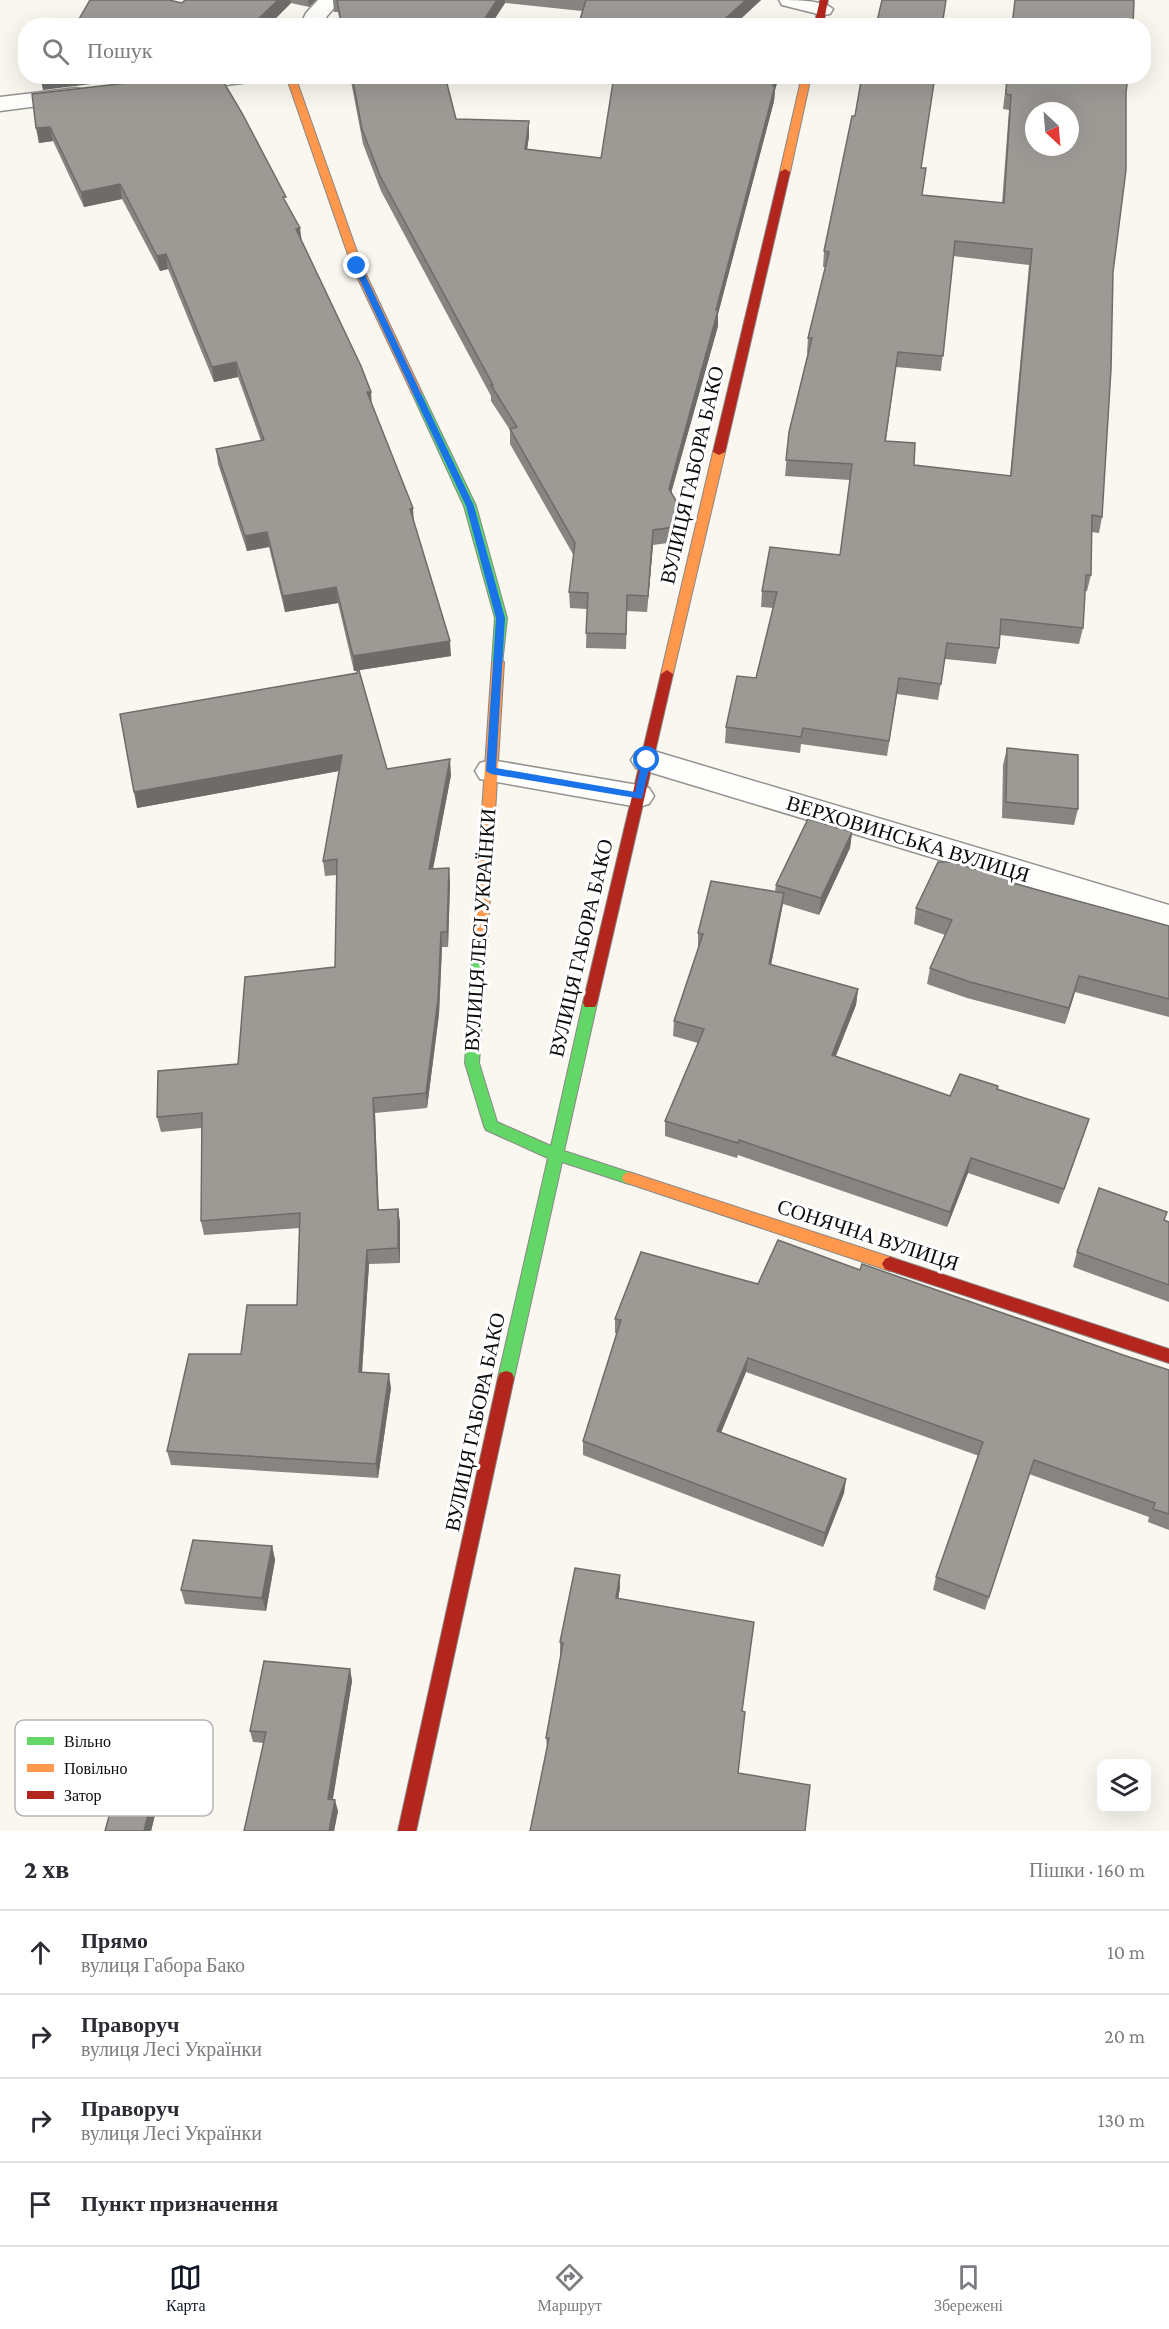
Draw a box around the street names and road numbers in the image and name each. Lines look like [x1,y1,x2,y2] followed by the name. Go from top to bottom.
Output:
[655,364,729,586] street label: ВУЛИЦЯ ГАБОРА БАКО
[783,791,1033,887] street label: ВЕРХОВИНСЬКА ВУЛИЦЯ
[460,808,500,1052] street label: ВУЛИЦЯ ЛЕСІ УКРАЇНКИ
[544,837,618,1059] street label: ВУЛИЦЯ ГАБОРА БАКО
[774,1194,962,1276] street label: СОНЯЧНА ВУЛИЦЯ
[440,1310,510,1534] street label: ВУЛИЦЯ ГАБОРА БАКО

